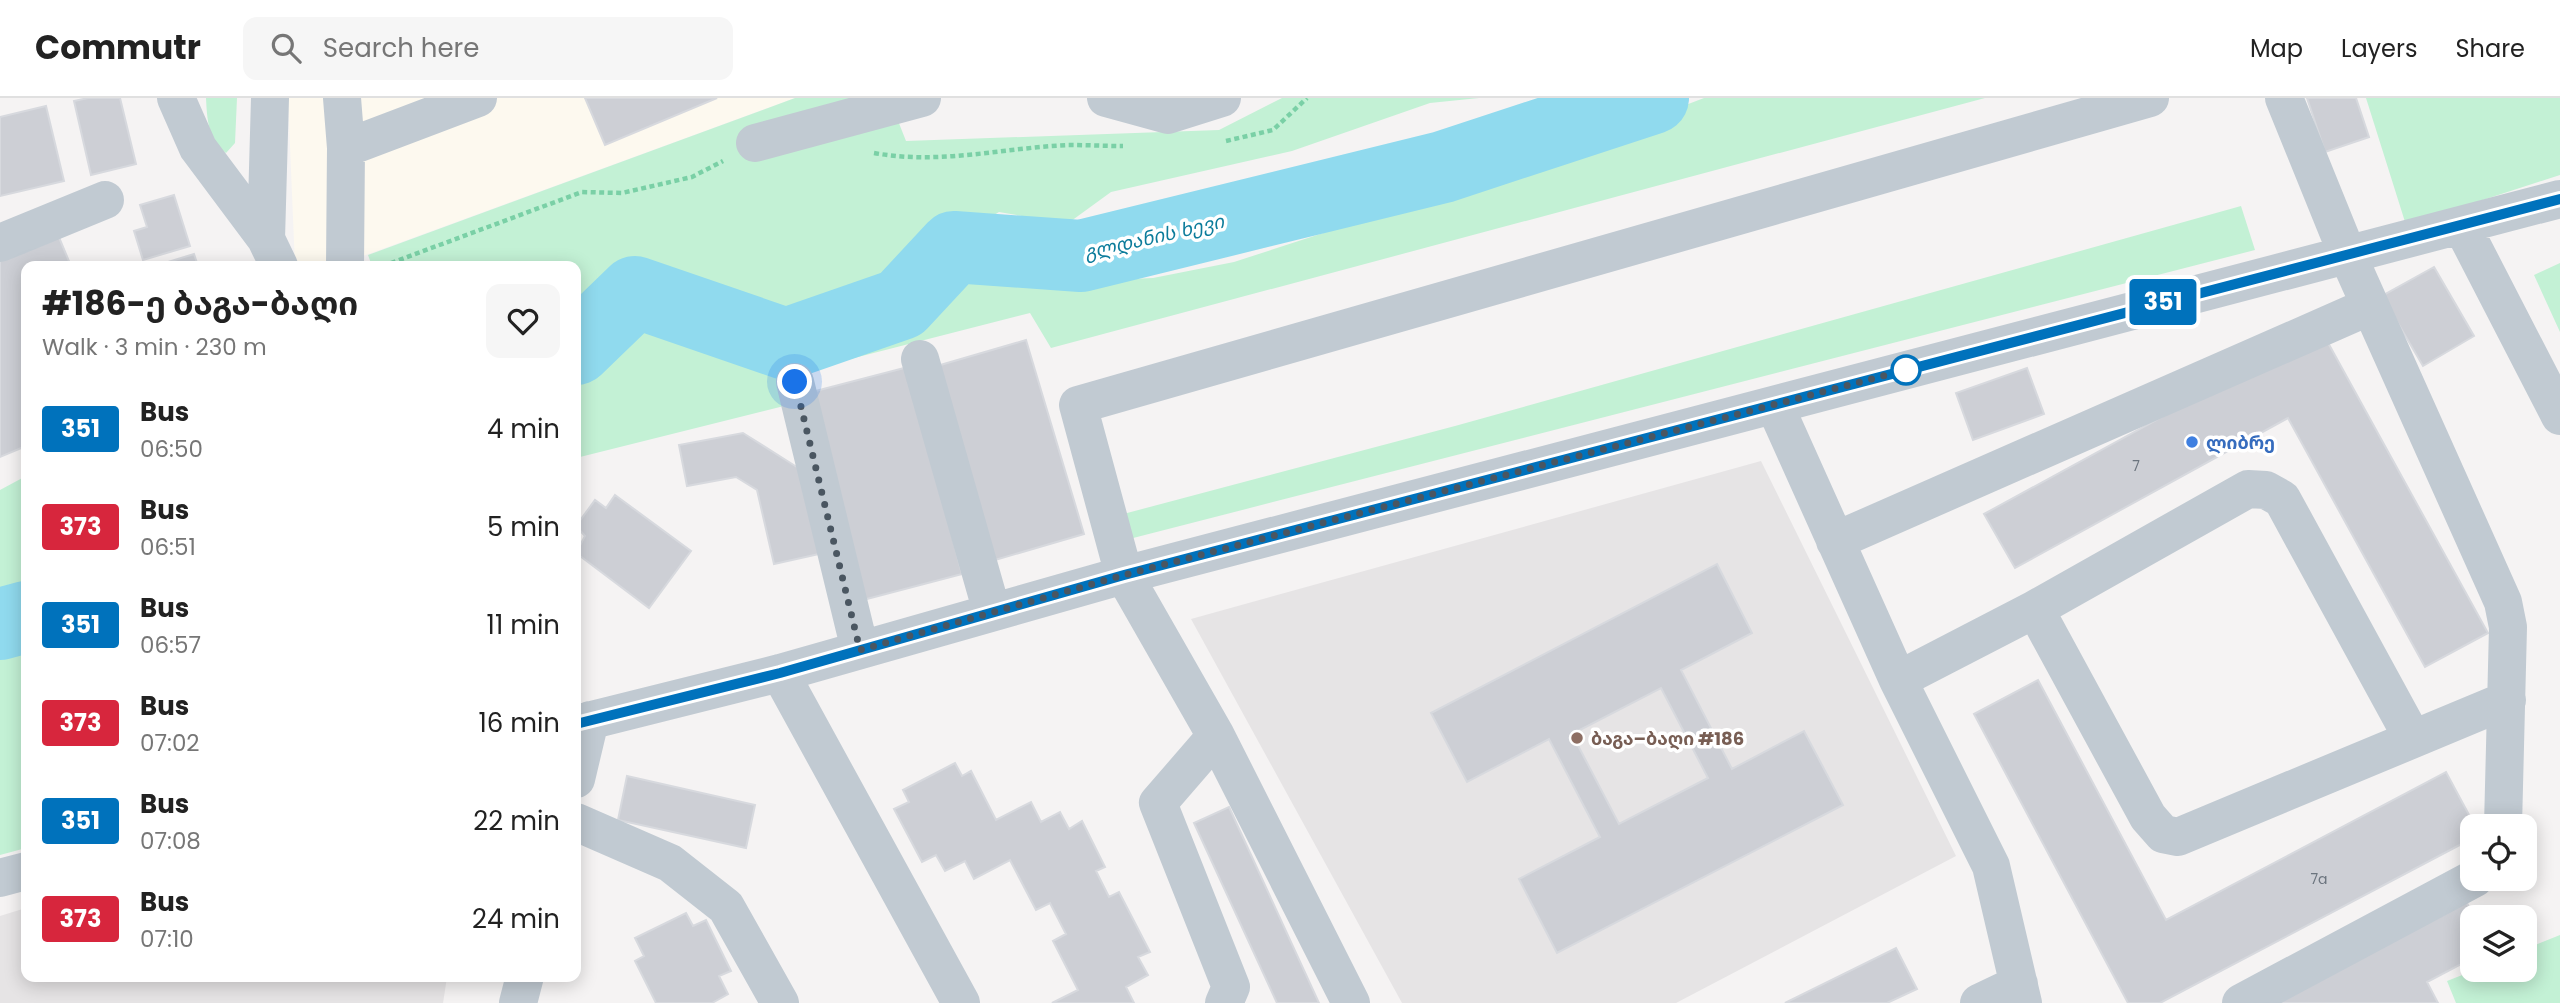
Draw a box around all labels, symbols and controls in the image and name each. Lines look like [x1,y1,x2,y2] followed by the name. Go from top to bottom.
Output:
[243,17,733,80] search box
[35,24,201,71] text: Commutr
[267,29,305,67] icon: search
[323,30,479,66] text: Search here
[2250,32,2303,65] text: Map
[2341,32,2417,65] text: Layers
[2455,32,2525,65] text: Share
[1082,208,1227,266] water label: გლდანის ხევი
[2123,279,2203,325] line badge: 351
[42,280,358,327] text: #186-ე ბაგა-ბაღი
[486,284,560,358] button: heart
[2143,285,2183,318] text: 351
[42,331,267,363] text: Walk · 3 min · 230 m
[1891,355,1921,385] unlabelled marker
[777,364,812,399] your location
[140,394,189,430] text: Bus
[487,411,560,447] text: 4 min
[61,412,100,445] text: 351
[2206,430,2275,455] place label: ლიბრე
[140,433,203,465] text: 06:50
[2184,434,2200,450] marker: ლიბრე
[2132,456,2140,476] house number: 7
[140,492,189,528] text: Bus
[487,509,560,545] text: 5 min
[60,510,101,543] text: 373
[140,531,196,563] text: 06:51
[140,590,189,626] text: Bus
[487,607,560,643] text: 11 min
[61,608,100,641] text: 351
[140,629,201,661] text: 06:57
[140,688,189,724] text: Bus
[478,705,560,741] text: 16 min
[60,706,101,739] text: 373
[1591,726,1744,751] place label: ბაგა–ბაღი #186
[140,727,200,759] text: 07:02
[1569,730,1585,746] marker: ბაგა–ბაღი #186
[140,786,189,822] text: Bus
[473,803,560,839] text: 22 min
[61,804,100,837] text: 351
[2460,814,2537,982] map controls
[2460,814,2537,891] button: locate
[140,825,201,857] text: 07:08
[2310,869,2328,889] house number: 7a
[140,884,189,920] text: Bus
[472,901,560,937] text: 24 min
[60,902,101,935] text: 373
[2460,905,2537,982] button: layers
[140,923,194,955] text: 07:10

